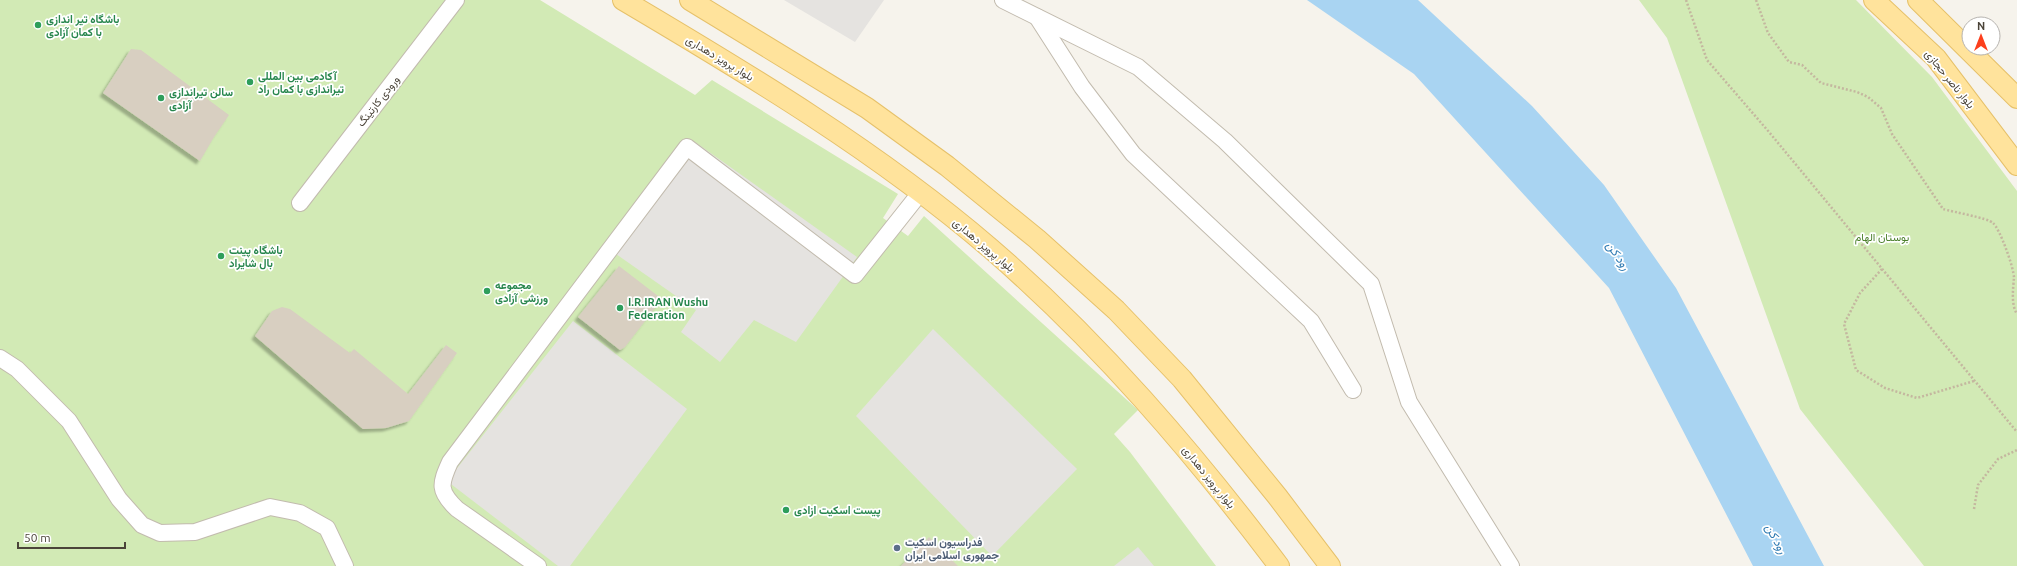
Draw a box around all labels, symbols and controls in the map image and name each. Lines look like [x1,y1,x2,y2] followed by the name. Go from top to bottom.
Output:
[46,13,119,39] place label: باشگاه تیر اندازی با کمان آزادی
[1961,16,2001,56] north arrow
[33,20,43,30] marker: باشگاه تیر اندازی با کمان آزادی
[1977,20,1985,32] text: N
[683,33,756,85] street label: بلوار پرویز دهداری
[1922,47,1977,111] street label: بلوار ناصر حجازی
[258,70,345,96] place label: آکادمی بین المللی تیراندازی با کمان راد
[354,73,402,129] street label: ورودی کارتینگ
[245,77,255,87] marker: آکادمی بین المللی تیراندازی با کمان راد
[169,86,233,112] place label: سالن تیراندازی آزادی
[156,93,166,103] marker: سالن تیراندازی آزادی
[949,216,1017,276] street label: بلوار پرویز دهداری
[1855,231,1909,245] park label: بوستان الهام
[1602,239,1633,274] water label: رود کن
[229,244,283,270] place label: باشگاه پینت بال شایراد
[216,251,226,261] marker: باشگاه پینت بال شایراد
[495,279,548,305] place label: مجموعه ورزشی آزادی
[482,286,492,296] marker: مجموعه ورزشی آزادی
[628,296,708,321] place label: I.R.IRAN Wushu Federation
[615,303,625,313] marker: I.R.IRAN Wushu Federation
[1179,443,1238,512] street label: بلوار پرویز دهداری
[794,504,881,518] place label: پیست اسکیت ازادی
[781,505,791,515] marker: پیست اسکیت ازادی
[1761,522,1790,557] water label: رود کن
[18,524,125,550] scale bar
[24,531,51,544] text: 50 m
[905,536,1000,562] place label: فدراسیون اسکیت جمهوری اسلامی ایران
[892,543,902,553] marker: فدراسیون اسکیت جمهوری اسلامی ایران

